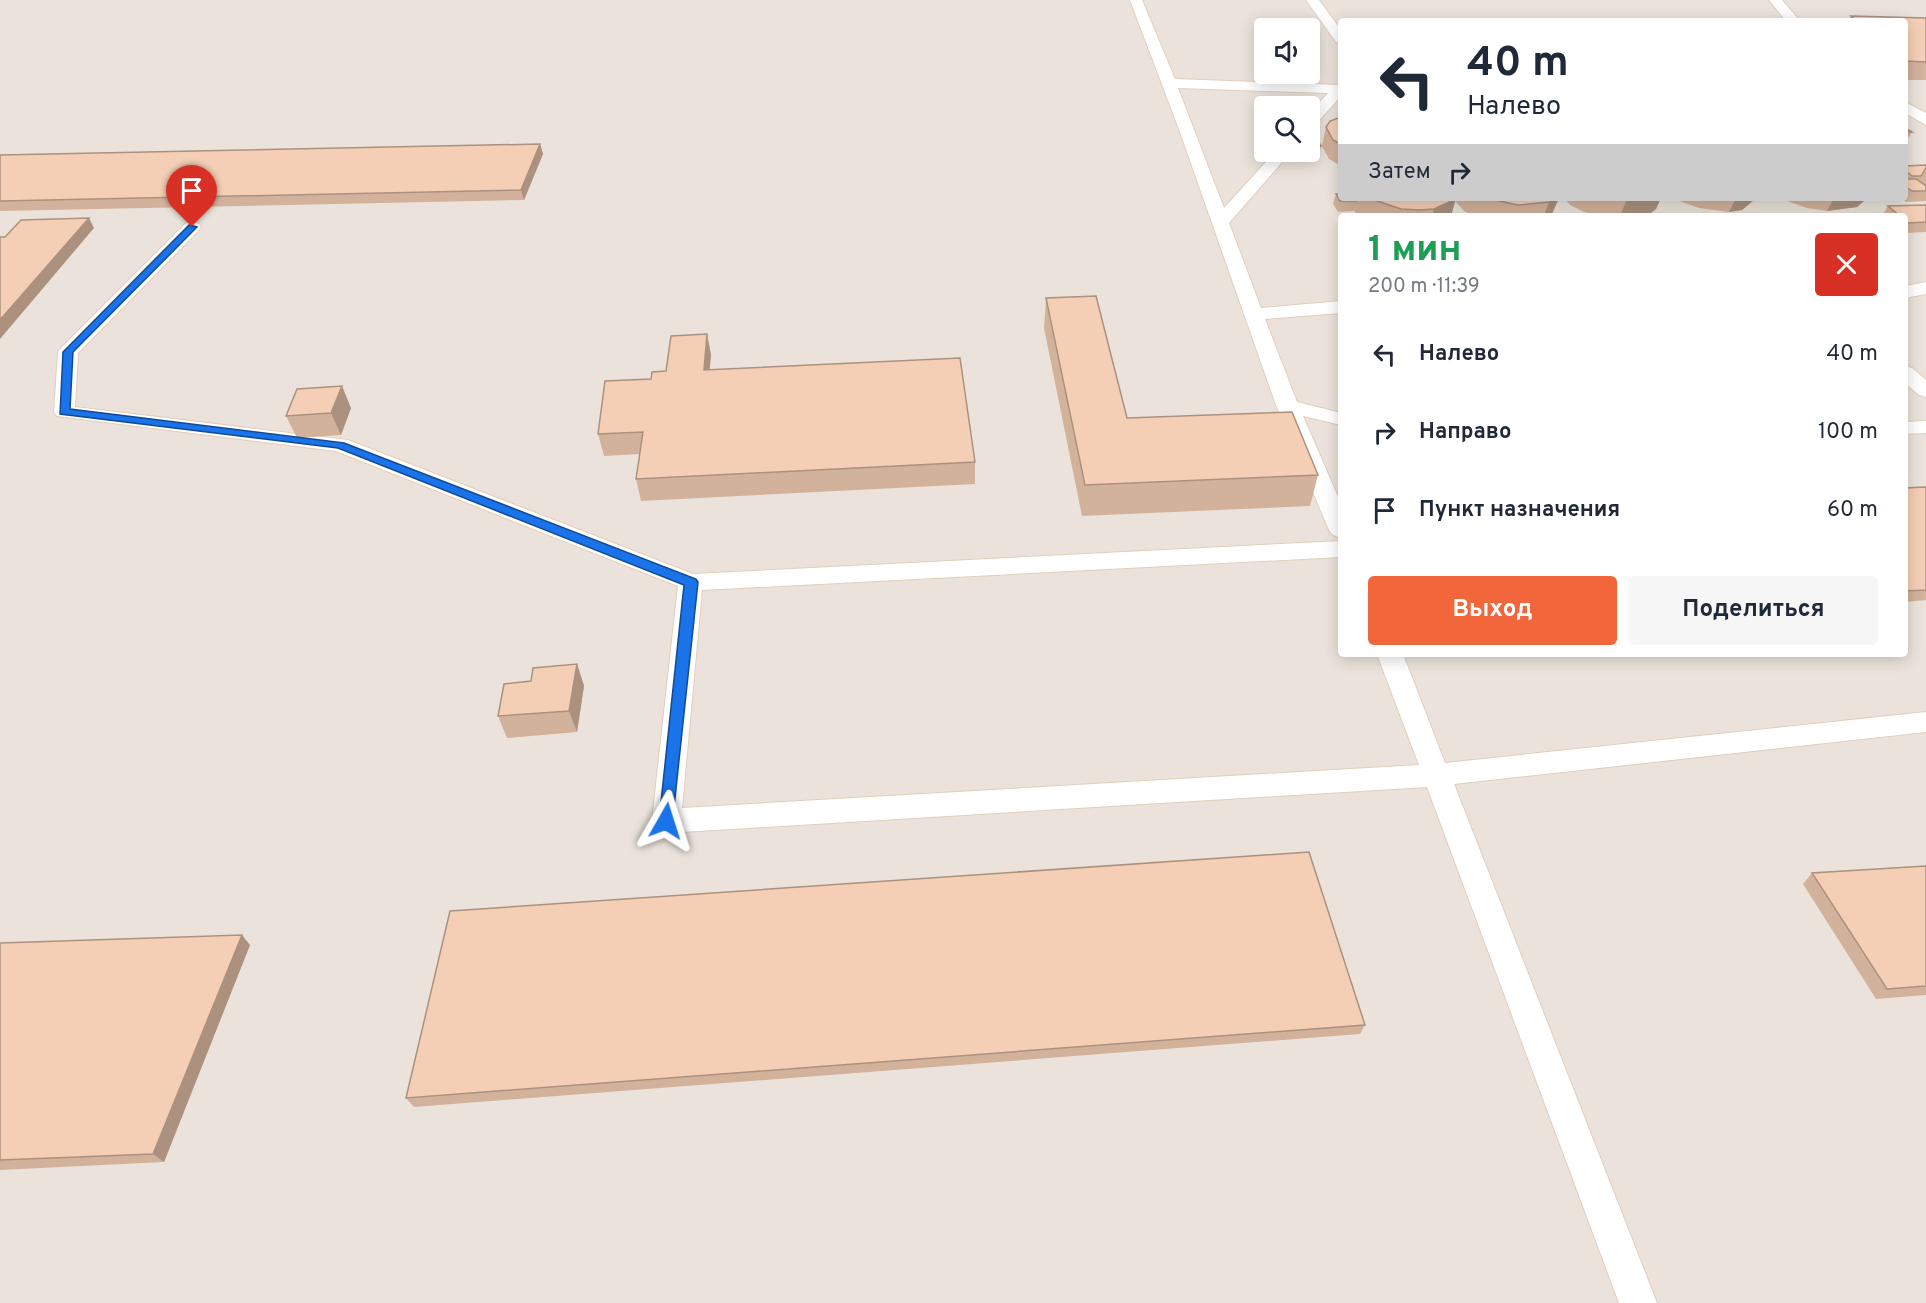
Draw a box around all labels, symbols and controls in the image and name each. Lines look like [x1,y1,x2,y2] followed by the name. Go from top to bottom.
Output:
[1254,18,1320,162] map controls
[1254,18,1320,84] button: sound
[1467,38,1569,91] text: 40 m
[1368,42,1446,120] icon: left
[1467,90,1561,124] text: Налево
[1254,96,1320,162] button: search
[1443,156,1476,189] icon: right
[1368,159,1431,186] text: Затем
[166,165,217,227] pin
[175,174,208,207] icon: arrive
[1368,228,1462,274] text: 1 мин
[1815,233,1878,296] button: close
[1368,274,1480,300] text: 200 m · 11:39
[1368,338,1401,371] icon: left
[1419,341,1499,368] text: Налево
[1826,341,1878,368] text: 40 m
[1368,416,1401,449] icon: right
[1419,419,1511,446] text: Направо
[1818,419,1878,446] text: 100 m
[1368,494,1401,527] icon: arrive
[1419,497,1620,524] text: Пункт назначения
[1827,497,1878,524] text: 60 m
[1368,576,1617,645] button: Выход
[1629,576,1878,645] button: Поделиться
[634,789,698,853] position arrow

